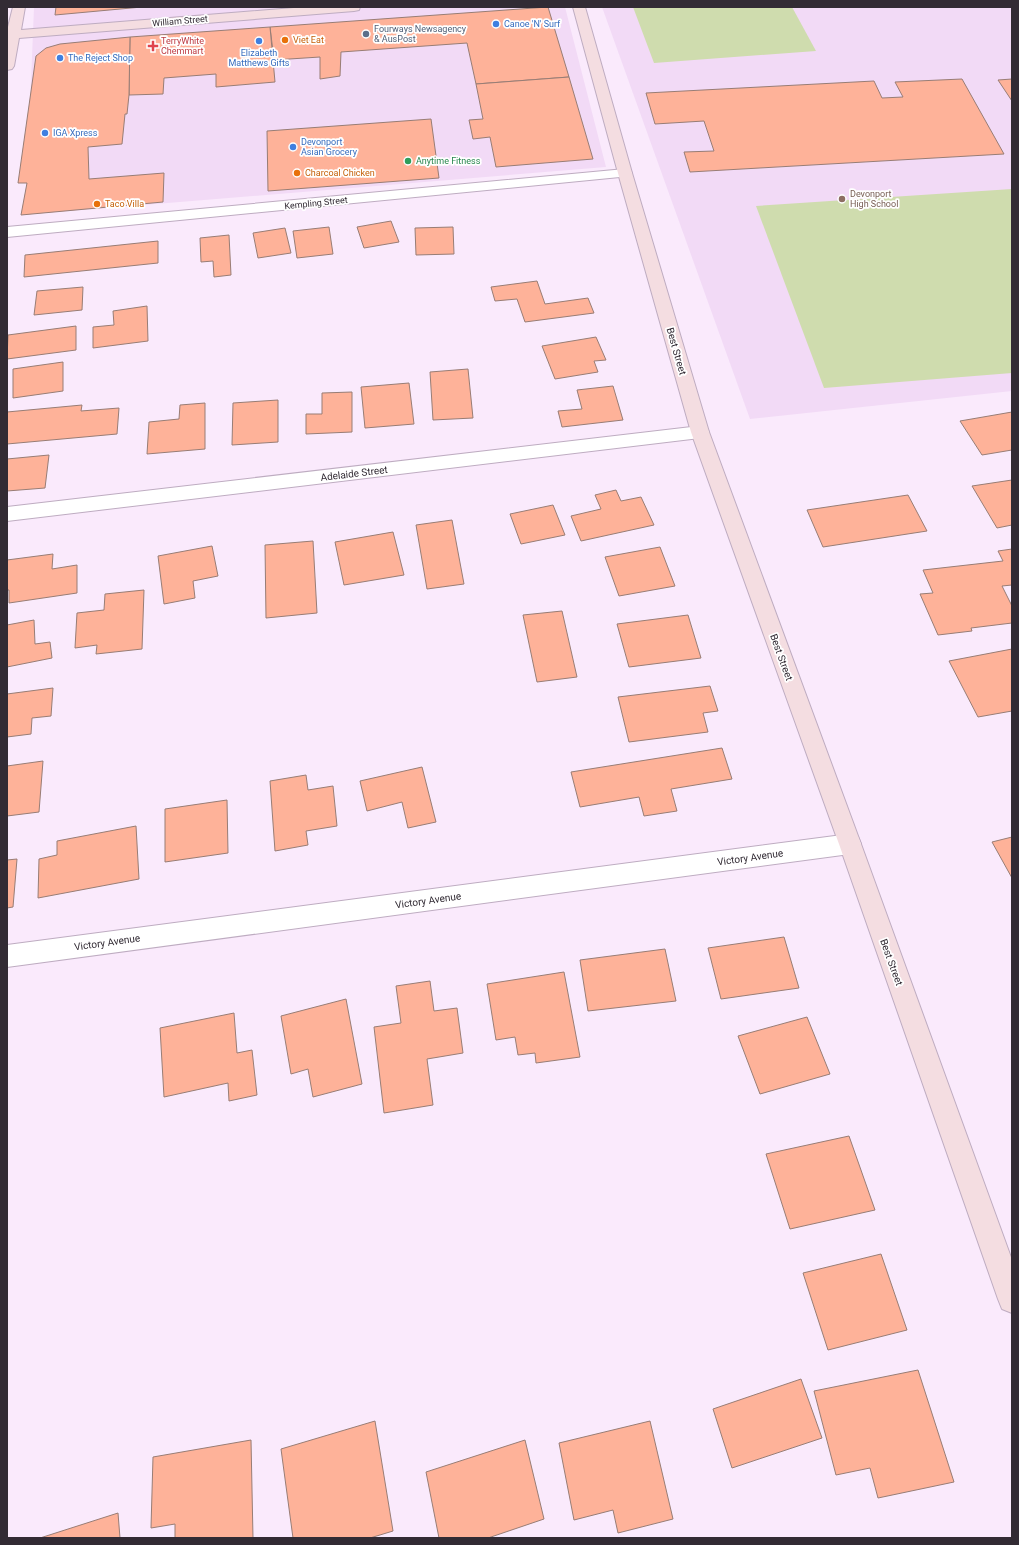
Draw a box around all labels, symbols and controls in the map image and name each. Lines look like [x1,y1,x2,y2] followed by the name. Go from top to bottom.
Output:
[152,14,208,28] street label: William Street
[491,19,501,29] marker: Canoe 'N' Surf
[504,19,561,29] place label: Canoe 'N' Surf
[374,24,467,44] place label: Fourways Newsagency & AusPost
[361,29,371,39] marker: Fourways Newsagency & AusPost
[280,35,290,45] marker: Viet Eat
[293,35,324,45] place label: Viet Eat
[161,36,204,56] place label: TerryWhite Chemmart
[254,36,264,46] marker: Elizabeth Matthews Gifts
[148,41,158,51] marker: TerryWhite Chemmart
[228,48,290,68] place label: Elizabeth Matthews Gifts
[55,53,65,63] marker: The Reject Shop
[68,53,133,63] place label: The Reject Shop
[40,128,50,138] marker: IGA Xpress
[53,128,98,138] place label: IGA Xpress
[301,137,358,157] place label: Devonport Asian Grocery
[288,142,298,152] marker: Devonport Asian Grocery
[403,156,413,166] marker: Anytime Fitness
[416,156,481,166] place label: Anytime Fitness
[292,168,302,178] marker: Charcoal Chicken
[305,168,375,178] place label: Charcoal Chicken
[850,189,898,209] place label: Devonport High School
[837,194,847,204] marker: Devonport High School
[284,195,348,211] street label: Kempling Street
[92,199,102,209] marker: Taco Villa
[105,199,144,209] place label: Taco Villa
[665,326,689,376] street label: Best Street
[320,464,388,483] street label: Adelaide Street
[768,632,795,682] street label: Best Street
[716,847,784,868] street label: Victory Avenue
[394,890,462,911] street label: Victory Avenue
[73,932,141,953] street label: Victory Avenue
[878,937,905,987] street label: Best Street

